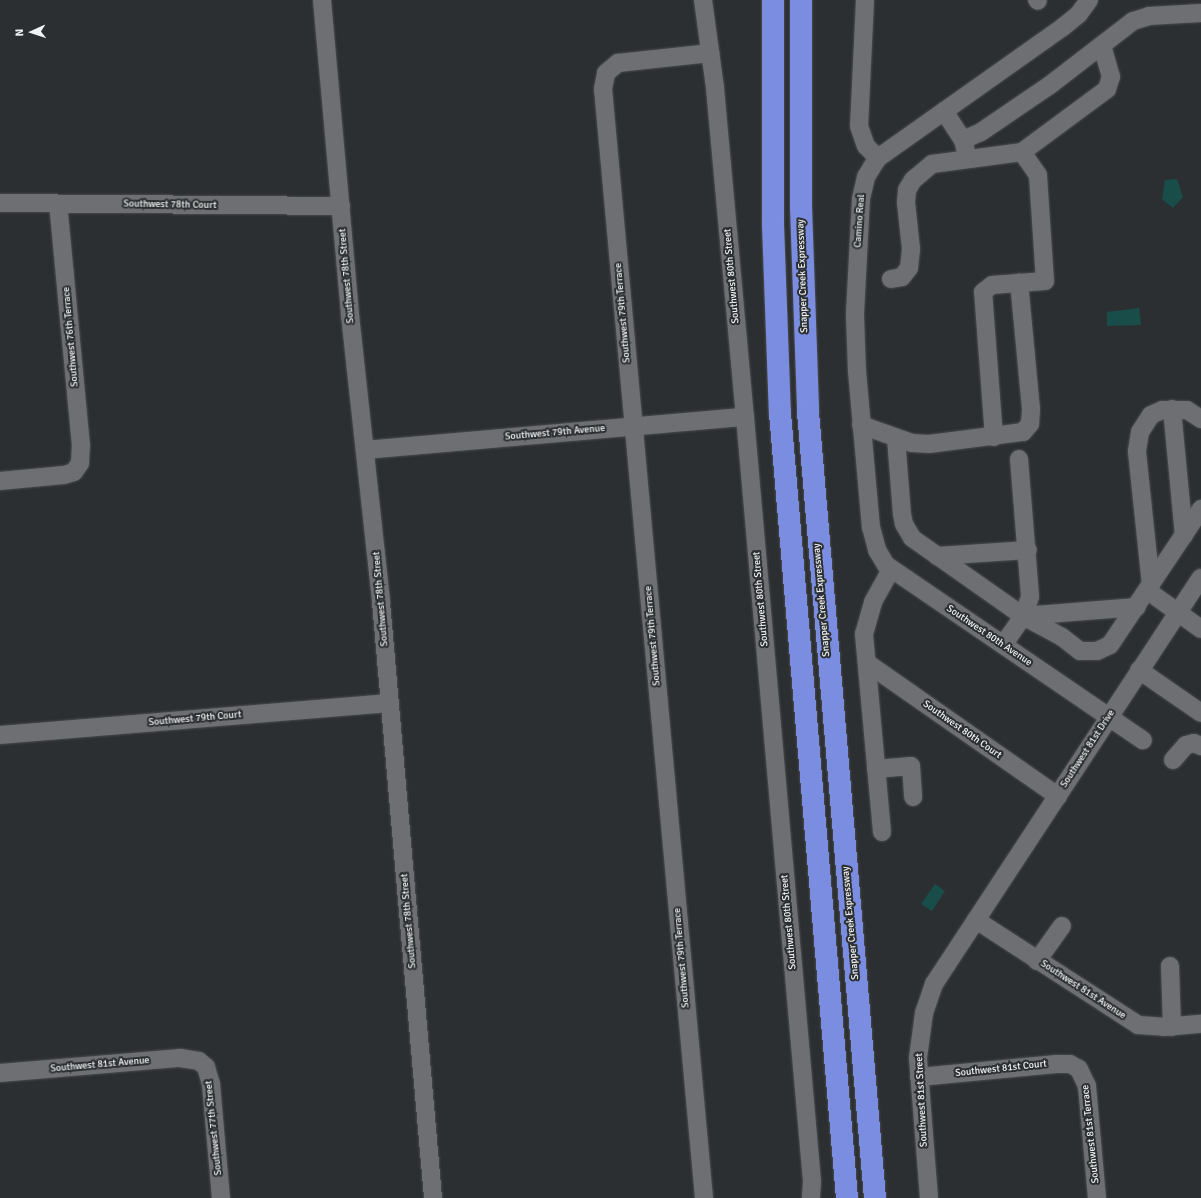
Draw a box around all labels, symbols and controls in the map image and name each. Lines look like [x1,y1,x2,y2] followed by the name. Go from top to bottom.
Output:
[12,12,52,52] north arrow
[13,28,26,37] text: N
[852,194,868,248] street label: Camino Real
[123,198,217,212] street label: Southwest 78th Court
[795,219,811,333] street label: Snapper Creek Expressway
[337,228,357,324] street label: Southwest 78th Street
[722,228,742,324] street label: Southwest 80th Street
[613,263,633,363] street label: Southwest 79th Terrace
[61,287,81,387] street label: Southwest 76th Terrace
[504,423,606,443] street label: Southwest 79th Avenue
[811,543,833,657] street label: Snapper Creek Expressway
[371,551,391,647] street label: Southwest 78th Street
[751,551,771,647] street label: Southwest 80th Street
[643,586,663,686] street label: Southwest 79th Terrace
[944,603,1034,669] street label: Southwest 80th Avenue
[920,698,1004,762] street label: Southwest 80th Court
[1058,708,1118,790] street label: Southwest 81st Drive
[148,709,242,729] street label: Southwest 79th Court
[840,866,862,980] street label: Snapper Creek Expressway
[399,873,419,969] street label: Southwest 78th Street
[779,874,799,970] street label: Southwest 80th Street
[672,908,692,1008] street label: Southwest 79th Terrace
[1038,958,1128,1022] street label: Southwest 81st Avenue
[914,1053,930,1147] street label: Southwest 81st Street
[50,1055,150,1075] street label: Southwest 81st Avenue
[955,1058,1047,1080] street label: Southwest 81st Court
[203,1080,225,1176] street label: Southwest 77th Street
[1080,1084,1102,1184] street label: Southwest 81st Terrace

